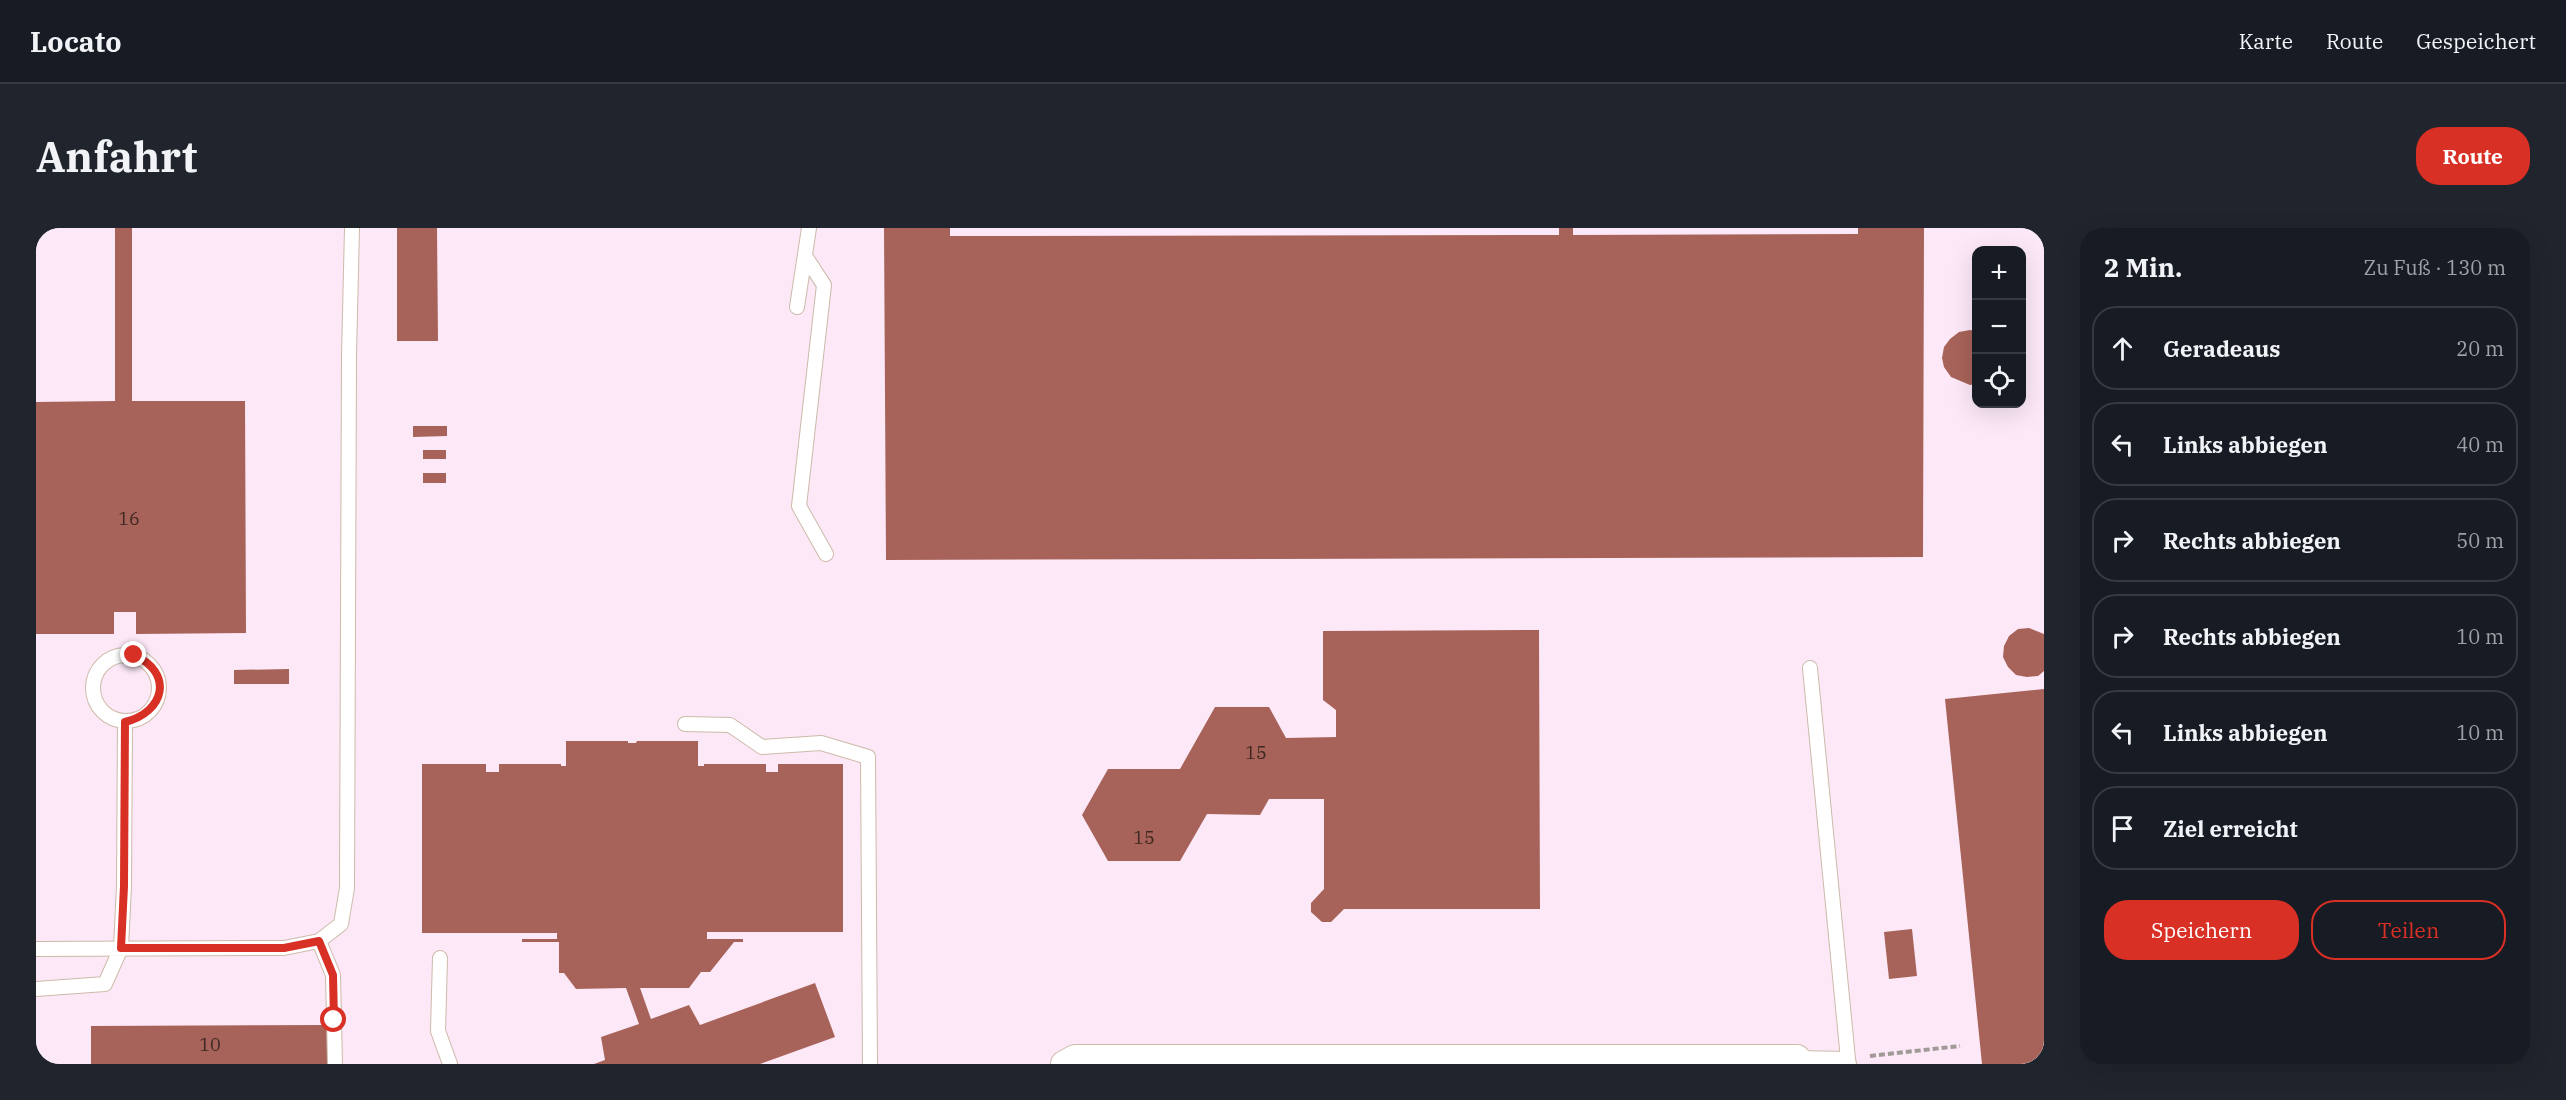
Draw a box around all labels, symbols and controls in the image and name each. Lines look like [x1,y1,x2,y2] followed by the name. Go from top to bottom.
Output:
[30,23,122,60] text: Locato
[2239,27,2293,55] text: Karte
[2326,27,2383,55] text: Route
[2416,27,2536,55] text: Gespeichert
[2416,127,2530,185] button: Route
[36,129,197,184] text: Anfahrt
[1972,246,2026,408] map controls
[1972,246,2026,300] button: +
[2104,250,2182,284] text: 2 Min.
[2364,254,2506,281] text: Zu Fuß · 130 m
[1972,300,2026,354] button: −
[2106,332,2139,365] icon: ahead
[2163,334,2280,363] text: Geradeaus
[2456,335,2504,362] text: 20 m
[1972,354,2026,408] button: locate
[2106,428,2139,461] icon: left
[2163,430,2328,459] text: Links abbiegen
[2456,431,2504,458] text: 40 m
[118,507,140,530] house number: 16
[2106,524,2139,557] icon: right
[2163,526,2341,555] text: Rechts abbiegen
[2456,527,2504,554] text: 50 m
[2106,620,2139,653] icon: right
[2163,622,2341,651] text: Rechts abbiegen
[2456,623,2504,650] text: 10 m
[120,641,146,667] route end
[2106,716,2139,749] icon: left
[2163,718,2328,747] text: Links abbiegen
[2456,719,2504,746] text: 10 m
[1245,741,1267,764] house number: 15
[2106,812,2139,845] icon: arrive
[2163,814,2298,843] text: Ziel erreicht
[1133,826,1155,849] house number: 15
[2104,900,2299,960] button: Speichern
[2311,900,2506,960] button: Teilen
[320,1006,346,1032] route start
[199,1033,221,1056] house number: 10

